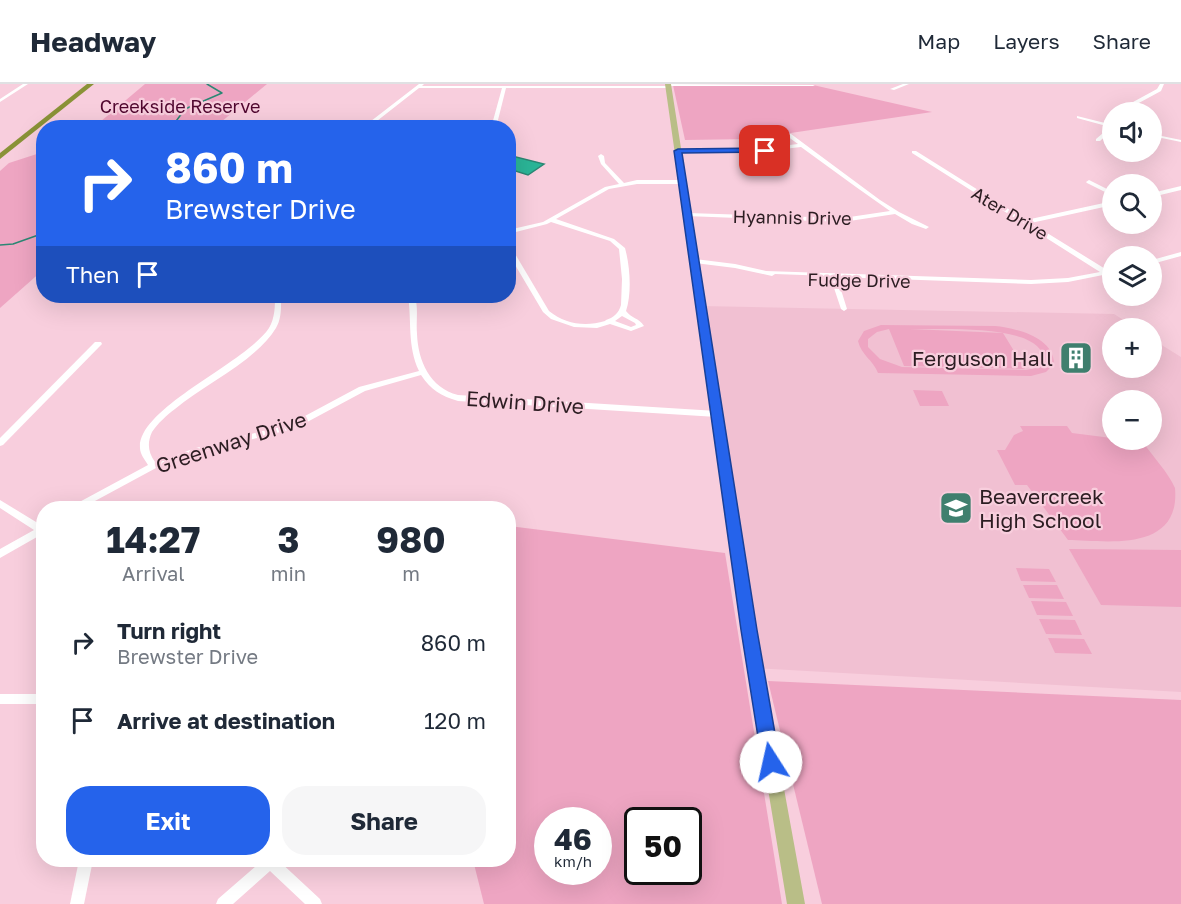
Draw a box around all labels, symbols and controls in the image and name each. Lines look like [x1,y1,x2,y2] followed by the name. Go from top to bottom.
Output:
[30,25,156,58] text: Headway
[917,28,960,54] text: Map
[993,28,1060,54] text: Layers
[1093,28,1151,54] text: Share
[100,95,260,117] park label: Creekside Reserve
[1102,102,1162,450] map controls
[1102,102,1162,162] button: sound
[739,125,790,176] pin
[748,134,781,167] icon: arrive
[165,142,293,192] text: 860 m
[66,144,144,222] icon: right
[1102,174,1162,234] button: search
[968,182,1052,244] street label: Ater Drive
[165,193,356,225] text: Brewster Drive
[732,205,852,229] street label: Hyannis Drive
[1102,246,1162,306] button: layers
[131,258,164,291] icon: arrive
[66,261,119,288] text: Then
[807,268,911,292] street label: Fudge Drive
[1102,318,1162,378] button: +
[1058,340,1094,376] building icon: Ferguson Hall
[912,345,1053,371] place label: Ferguson Hall
[465,385,585,419] street label: Edwin Drive
[1102,390,1162,450] button: −
[152,405,310,479] street label: Greenway Drive
[979,483,1104,533] place label: Beavercreek High School
[938,490,974,526] school or university icon: Beavercreek High School
[106,518,200,561] text: 14:27
[277,518,299,561] text: 3
[376,518,446,561] text: 980
[122,561,185,585] text: Arrival
[271,561,306,585] text: min
[402,561,420,585] text: m
[117,617,221,644] text: Turn right
[66,626,99,659] icon: right
[421,629,486,656] text: 860 m
[117,644,258,668] text: Brewster Drive
[66,704,99,737] icon: arrive
[117,707,335,734] text: Arrive at destination
[424,707,486,734] text: 120 m
[739,730,803,794] position arrow
[66,786,270,855] button: Exit
[282,786,486,855] button: Share
[624,807,702,885] speed limit sign: 50
[554,821,592,857] text: 46
[554,852,592,870] text: km/h

